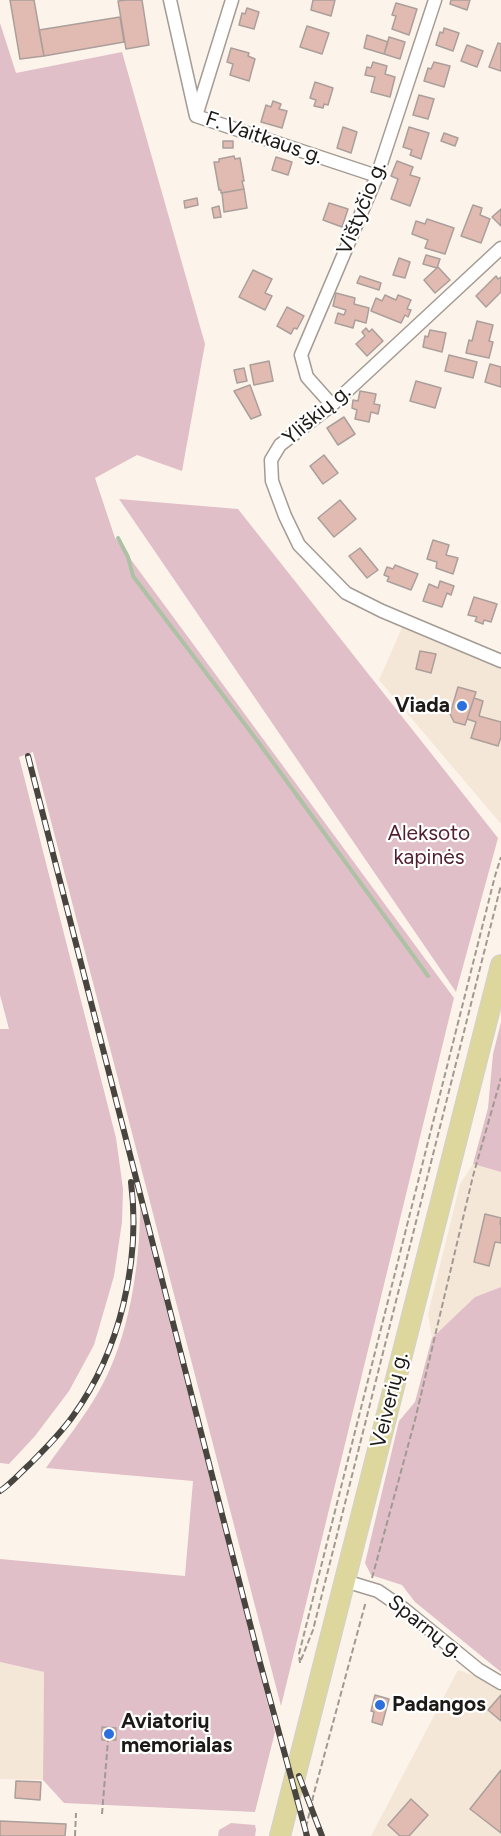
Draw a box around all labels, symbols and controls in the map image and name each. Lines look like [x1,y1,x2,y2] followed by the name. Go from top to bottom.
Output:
[202,106,326,170] street label: F. Vaitkaus g.
[332,158,392,258] street label: Vištyčio g.
[278,379,356,451] street label: Yliškių g.
[394,693,450,719] place label: Viada
[455,699,469,713] marker: Viada
[388,821,470,871] park label: Aleksoto kapinės
[366,1350,414,1450] street label: Veiverių g.
[382,1590,468,1664] street label: Sparnų g.
[392,1692,486,1718] place label: Padangos
[373,1698,387,1712] marker: Padangos
[121,1709,232,1759] place label: Aviatorių memorialas
[102,1727,116,1741] marker: Aviatorių memorialas

